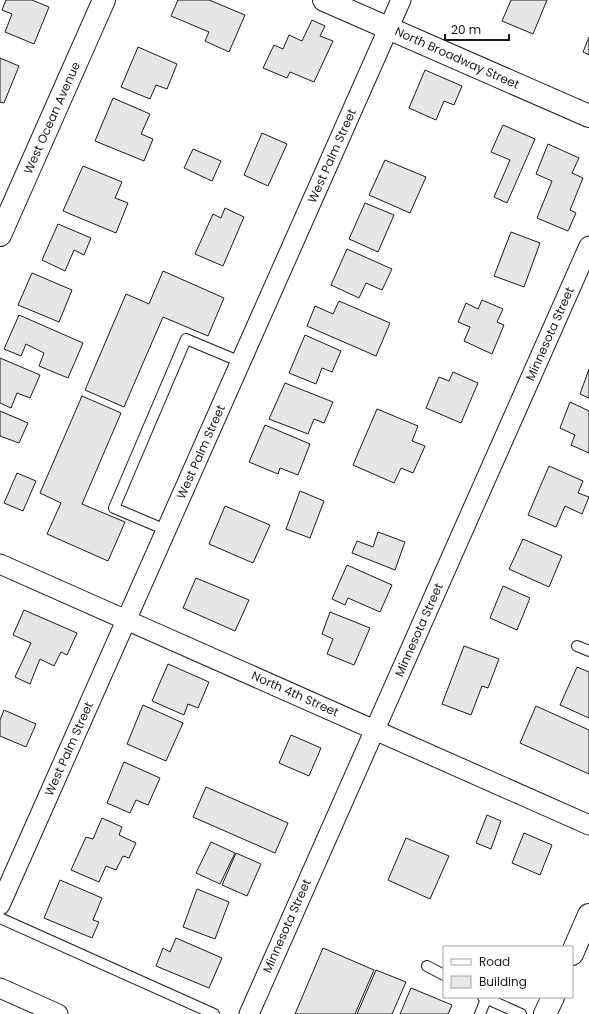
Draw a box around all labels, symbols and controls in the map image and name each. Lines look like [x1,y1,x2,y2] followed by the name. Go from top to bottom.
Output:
[445,16,509,42] scale bar
[451,21,481,38] text: 20 m
[392,22,522,93] street label: North Broadway Street
[19,59,84,177] street label: West Ocean Avenue
[303,106,360,206] street label: West Palm Street
[521,284,578,383] street label: Minnesota Street
[172,402,229,502] street label: West Palm Street
[390,580,447,679] street label: Minnesota Street
[249,667,341,720] street label: North 4th Street
[40,699,97,799] street label: West Palm Street
[258,876,315,975] street label: Minnesota Street
[443,946,573,998] legend
[479,953,510,970] text: Road
[479,973,527,990] text: Building

